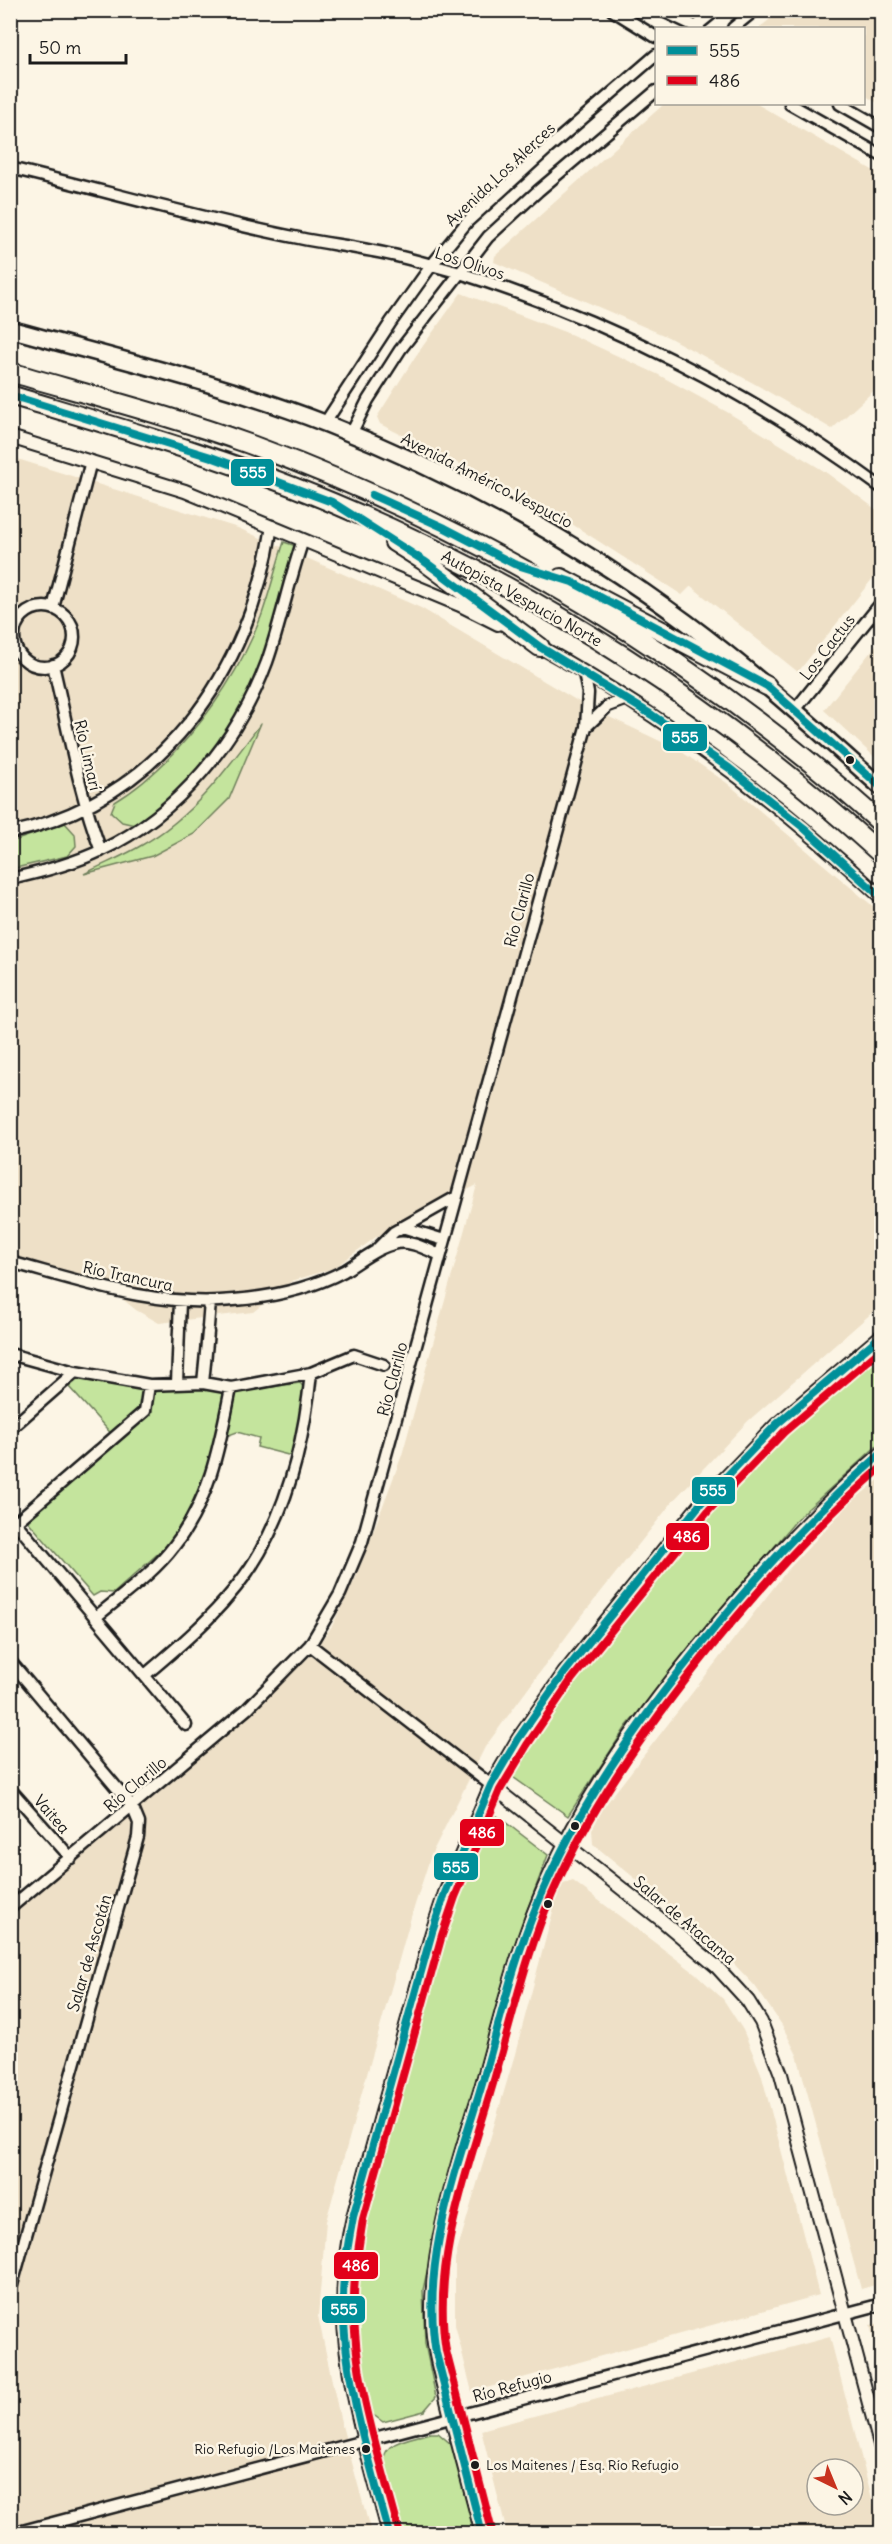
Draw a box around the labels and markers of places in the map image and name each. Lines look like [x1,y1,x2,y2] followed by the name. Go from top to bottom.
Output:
[844,754,856,766] unlabelled marker
[569,1820,581,1832] unlabelled marker
[542,1898,554,1910] unlabelled marker
[194,2440,355,2458] place label: Rio Refugio /Los Maitenes
[360,2443,372,2455] marker: Rio Refugio /Los Maitenes
[486,2456,679,2474] place label: Los Maitenes / Esq. Río Refugio
[469,2459,481,2471] marker: Los Maitenes / Esq. Río Refugio

